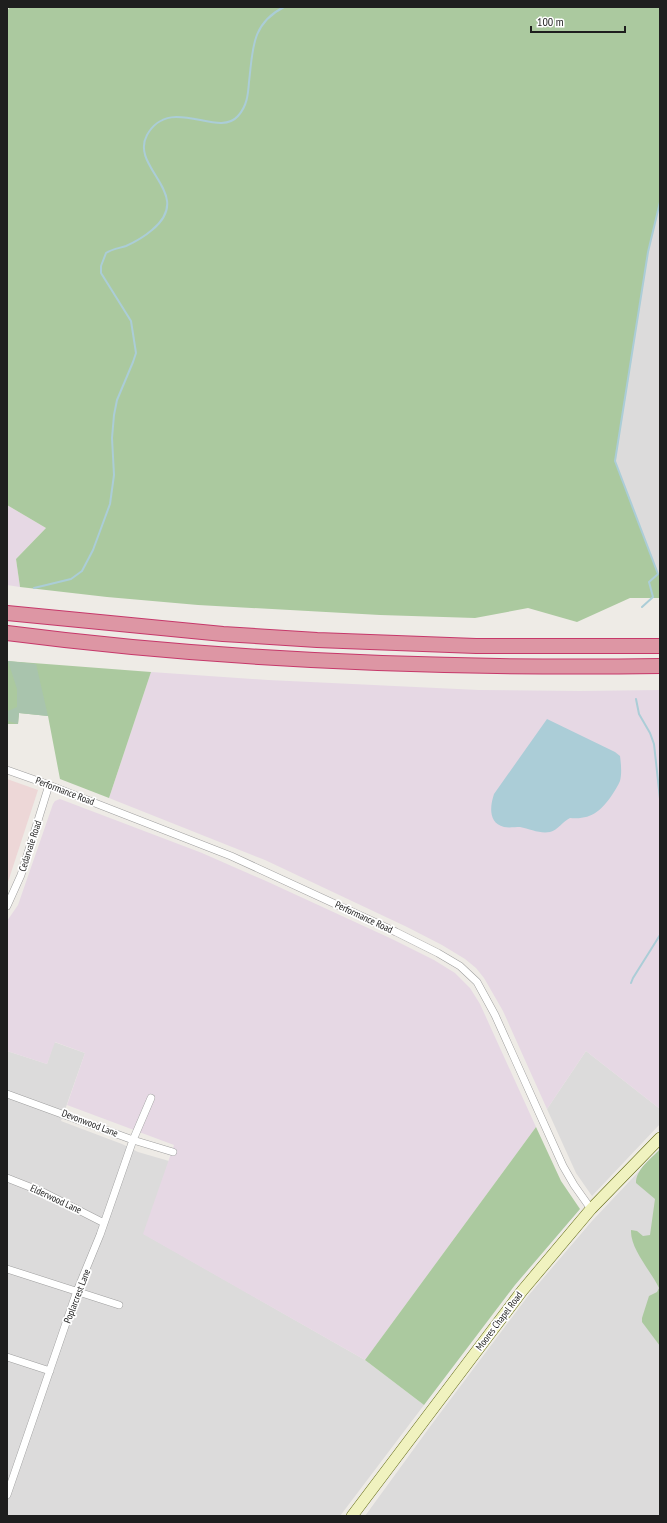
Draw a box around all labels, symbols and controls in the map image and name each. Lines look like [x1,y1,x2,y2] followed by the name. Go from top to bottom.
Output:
[531,8,625,34] scale bar
[537,14,564,29] text: 100 m
[34,774,96,808] street label: Performance Road
[16,819,44,873] street label: Cedarvale Road
[333,898,395,936] street label: Performance Road
[60,1106,120,1140] street label: Devonwood Lane
[28,1181,84,1217] street label: Elderwood Lane
[61,1267,93,1325] street label: Poplarcrest Lane
[473,1289,525,1353] street label: Moores Chapel Road

